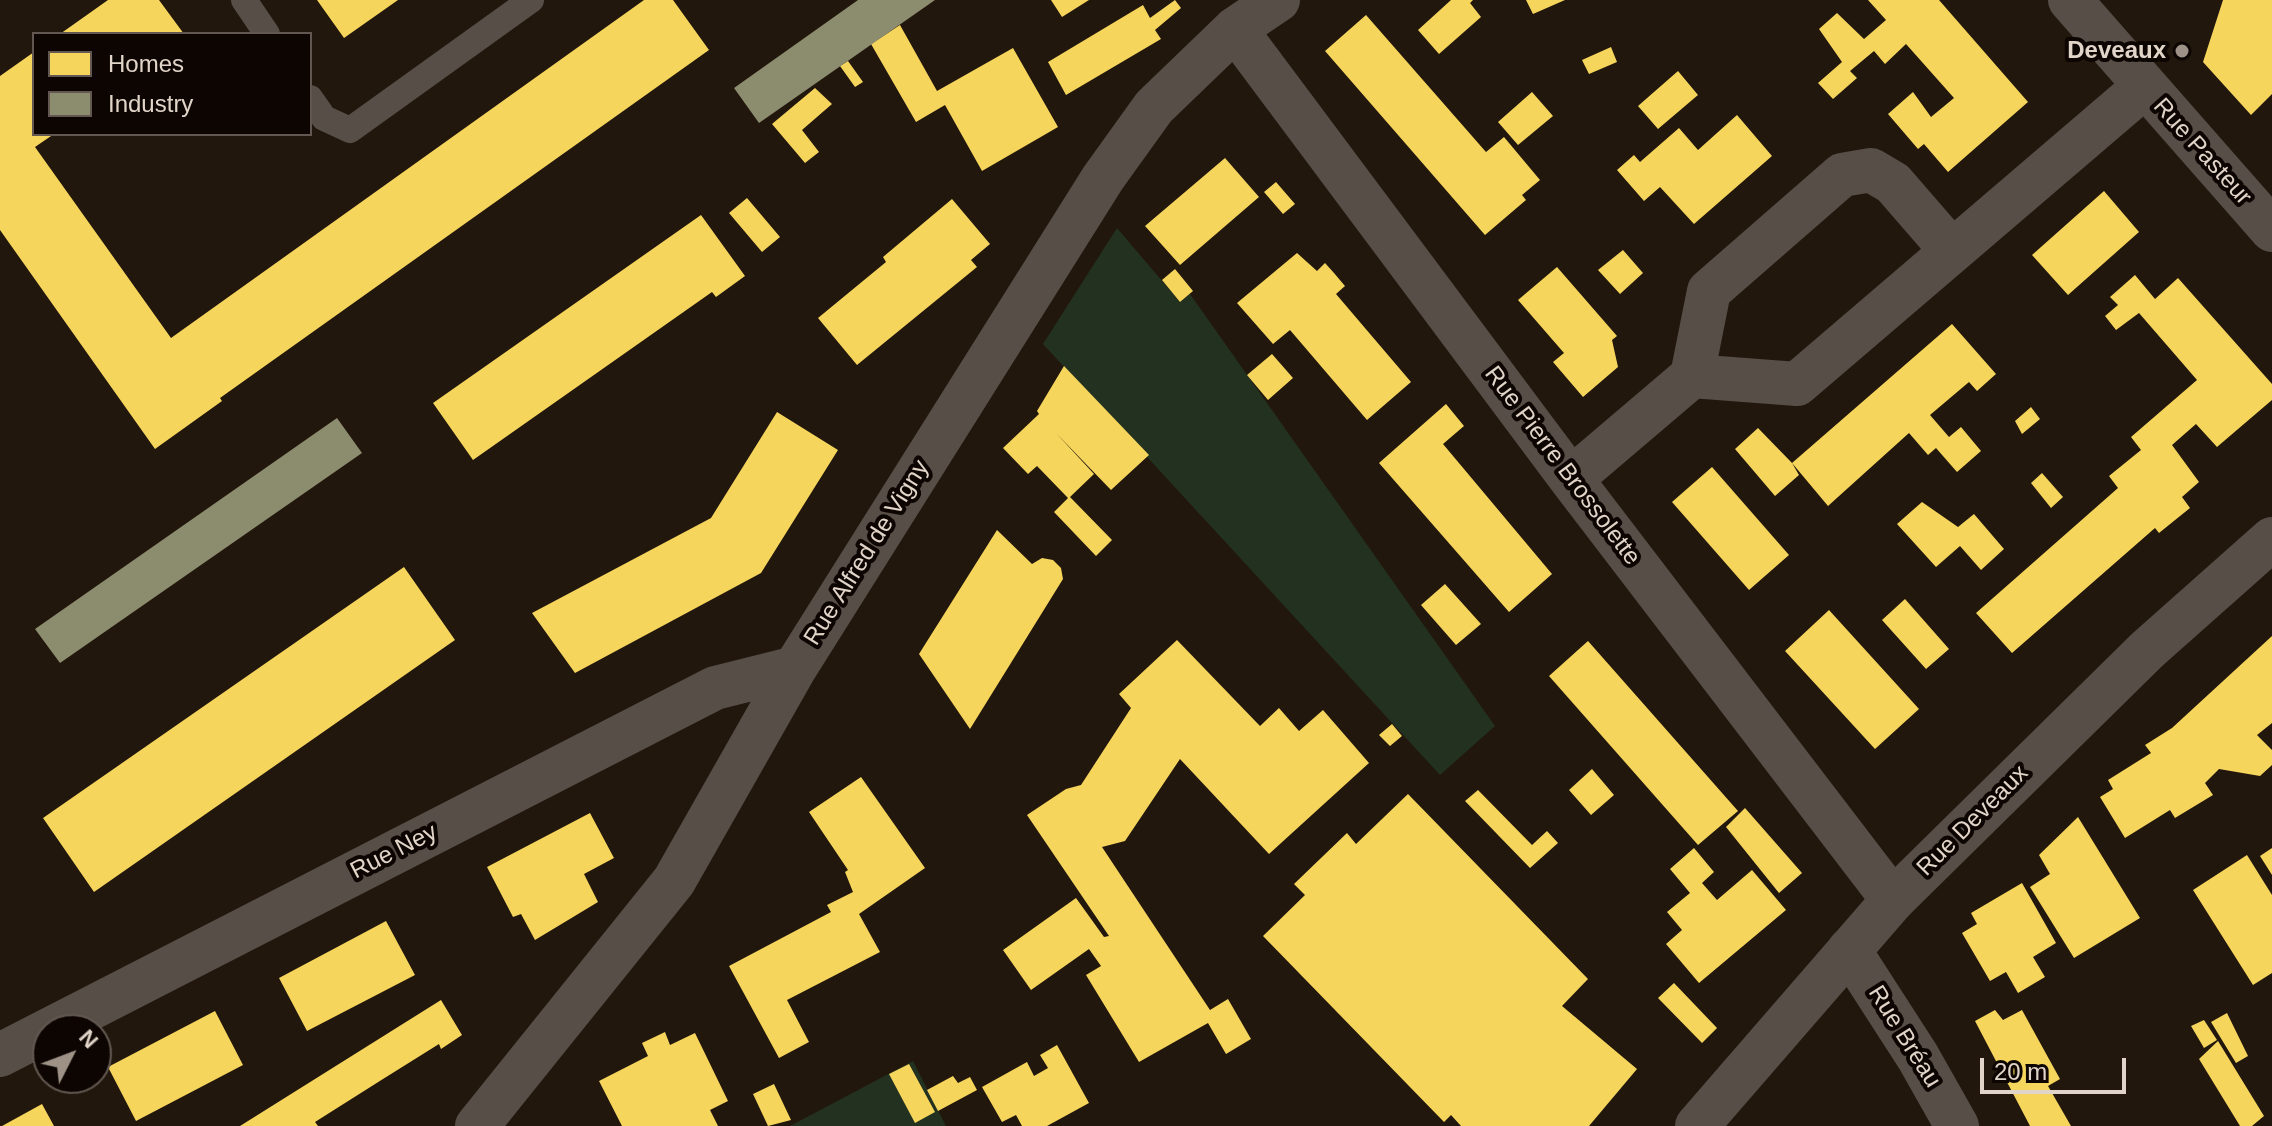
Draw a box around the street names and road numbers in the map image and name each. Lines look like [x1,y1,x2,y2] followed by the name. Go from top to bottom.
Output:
[2147,93,2257,211] street label: Rue Pasteur
[1478,361,1646,571] street label: Rue Pierre Brossolette
[798,455,936,651] street label: Rue Alfred de Vigny
[1911,759,2035,883] street label: Rue Deveaux
[346,818,442,886] street label: Rue Ney
[1861,981,1947,1093] street label: Rue Bréau

